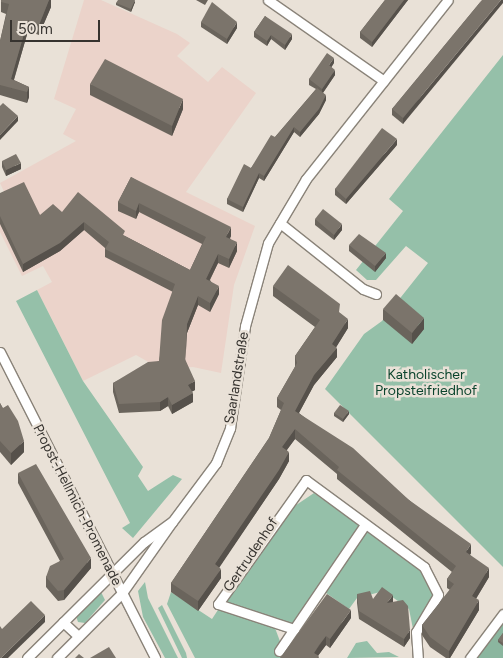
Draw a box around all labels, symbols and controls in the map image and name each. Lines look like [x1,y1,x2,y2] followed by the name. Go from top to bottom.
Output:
[12,10,102,42] scale bar
[18,20,53,38] text: 50 m
[221,331,253,425] street label: Saarlandstraße
[375,367,477,400] park label: Katholischer Propsteifriedhof
[29,422,125,588] street label: Propst-Hellmich-Promenade
[220,515,282,595] street label: Gertrudenhof

